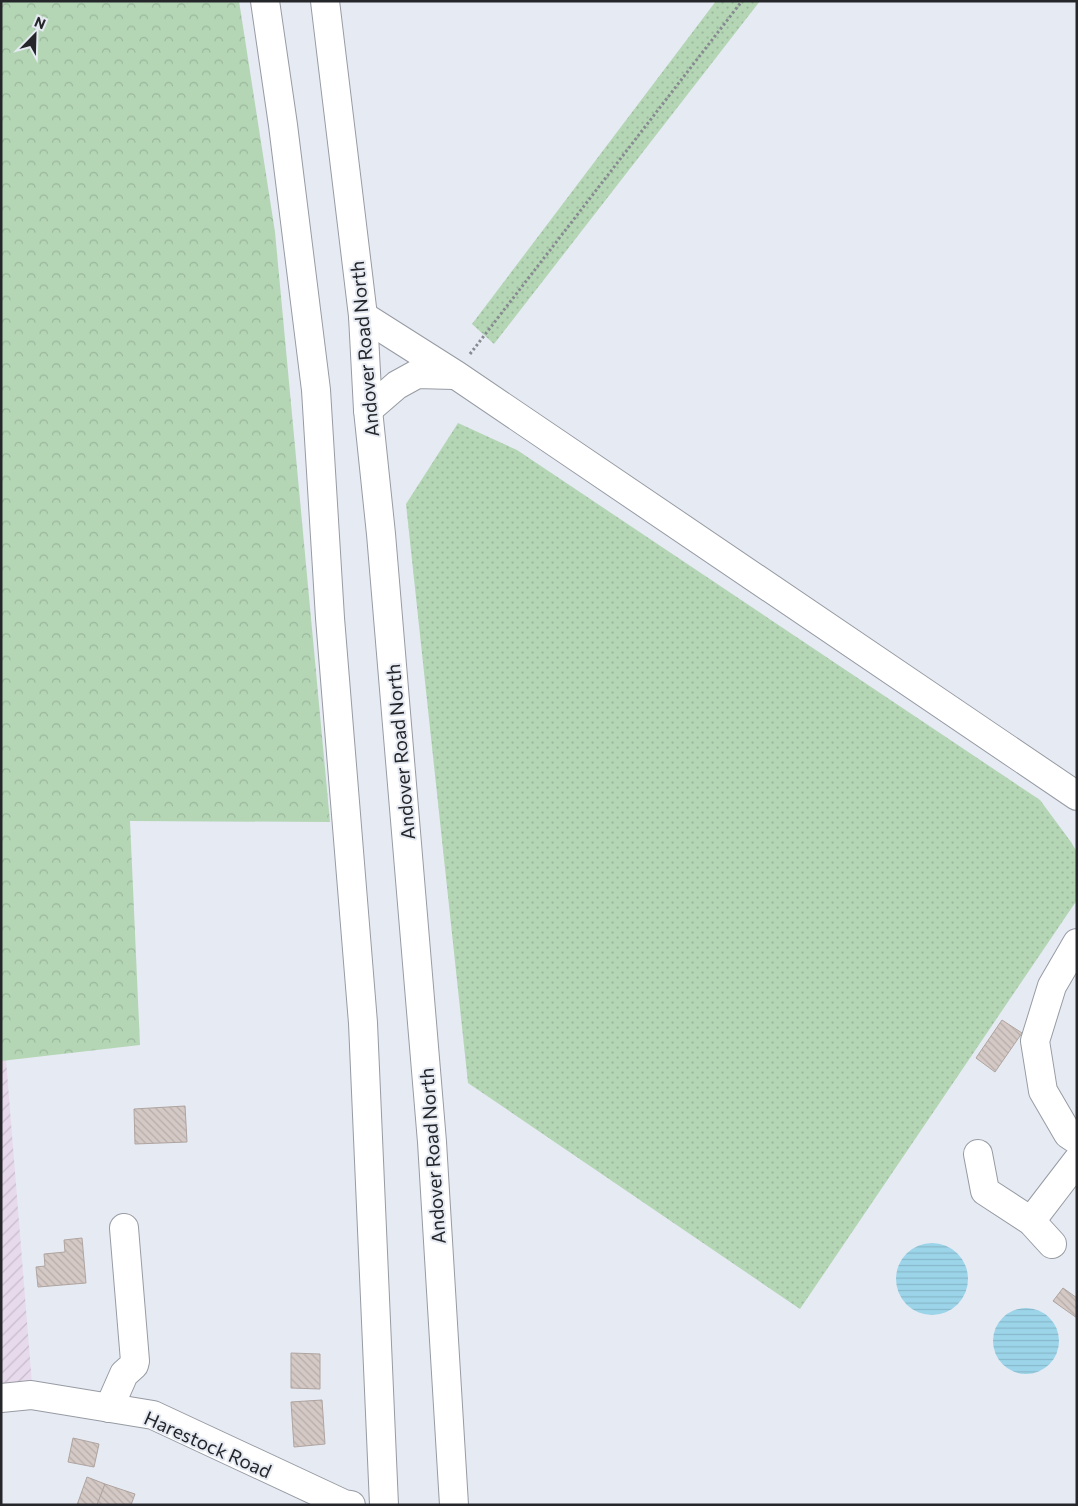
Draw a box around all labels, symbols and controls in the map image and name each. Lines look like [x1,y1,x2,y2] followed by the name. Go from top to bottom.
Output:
[10,10,60,60] north arrow
[32,13,48,32] text: N
[345,260,383,438] street label: Andover Road North
[381,663,419,841] street label: Andover Road North
[414,1067,450,1245] street label: Andover Road North
[141,1406,275,1482] street label: Harestock Road

